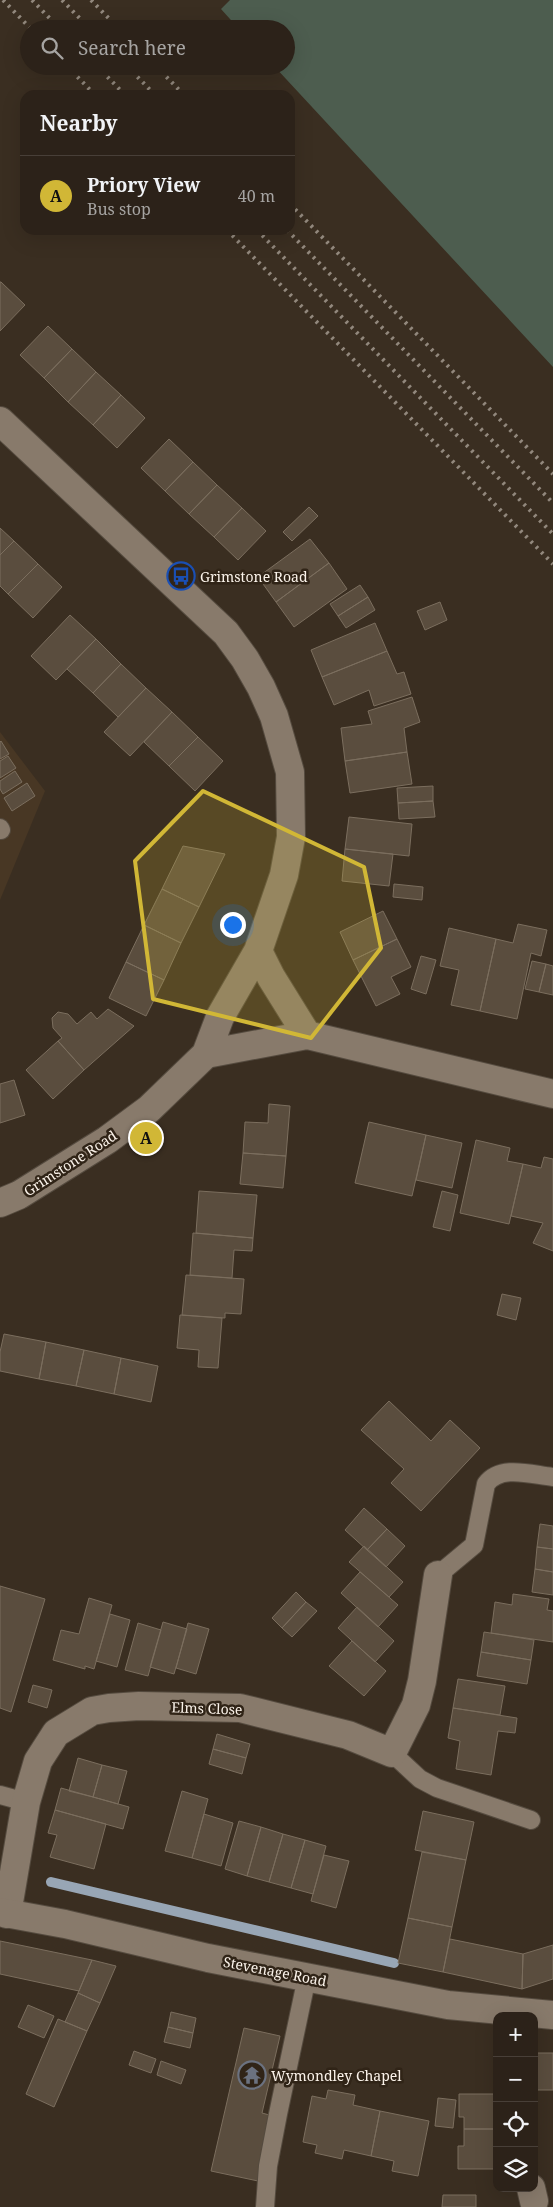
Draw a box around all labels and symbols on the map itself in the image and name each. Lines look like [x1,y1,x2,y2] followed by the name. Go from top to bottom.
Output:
[166,561,196,591] bus stop icon: Grimstone Road
[200,567,308,586] place label: Grimstone Road
[220,912,246,938] your location
[130,1119,162,1157] pin: A
[20,1126,121,1200] street label: Grimstone Road
[171,1697,243,1719] street label: Elms Close
[222,1952,329,1990] street label: Stevenage Road
[237,2060,267,2090] temple icon: Wymondley Chapel
[271,2066,402,2085] place label: Wymondley Chapel

